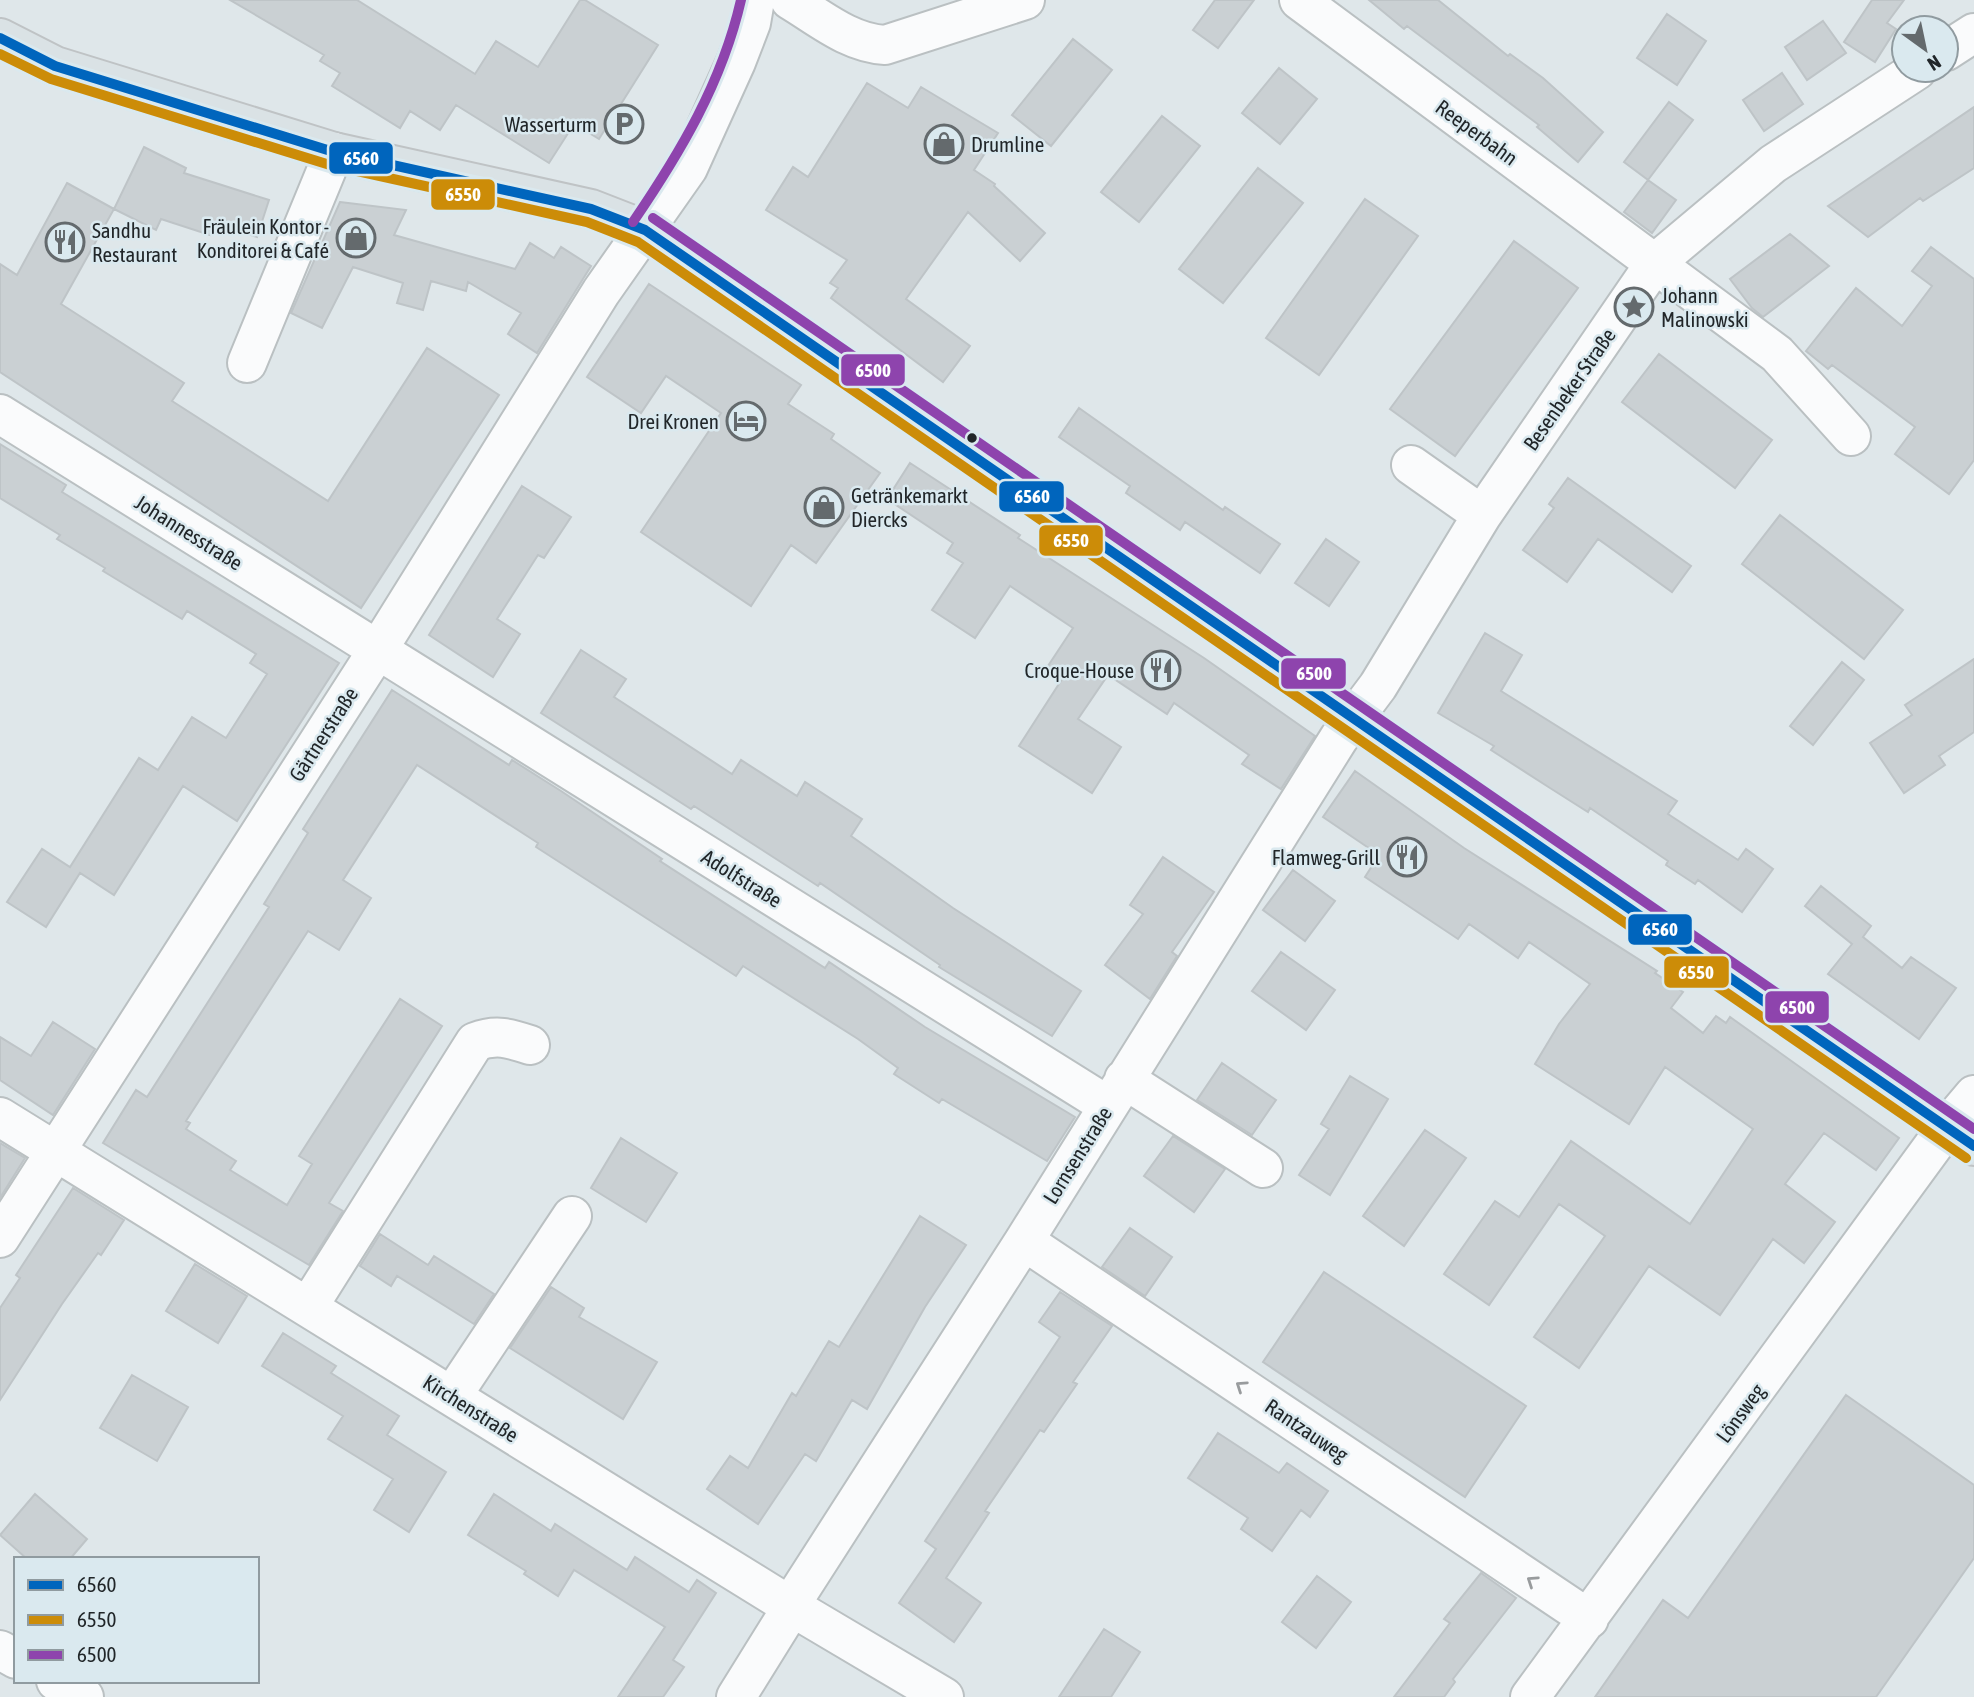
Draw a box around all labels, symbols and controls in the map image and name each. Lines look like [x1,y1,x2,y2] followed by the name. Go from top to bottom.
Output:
[1890,14,1960,84] north arrow
[1924,51,1945,76] text: N
[1431,94,1523,170] street label: Reeperbahn
[603,103,645,145] parking icon: Wasserturm
[505,112,597,136] place label: Wasserturm
[923,123,965,165] shop icon: Drumline
[971,132,1044,156] place label: Drumline
[328,141,394,175] line badge: 6560
[343,147,379,169] text: 6560
[430,178,496,211] line badge: 6550
[445,183,481,205] text: 6550
[197,214,329,262] place label: Fräulein Kontor - Konditorei & Café
[335,217,377,259] shop icon: Fräulein Kontor - Konditorei & Café
[92,218,177,266] place label: Sandhu Restaurant
[44,221,86,263] restaurant icon: Sandhu Restaurant
[1661,283,1748,331] place label: Johann Malinowski
[1613,286,1655,328] place icon: Johann Malinowski
[1518,323,1620,455] street label: Besenbeker Straße
[840,353,906,387] line badge: 6500
[855,359,891,381] text: 6500
[725,400,767,442] hotel icon: Drei Kronen
[628,409,719,433] place label: Drei Kronen
[965,431,979,445] unlabelled marker
[998,480,1065,513] line badge: 6560
[851,483,968,531] place label: Getränkemarkt Diercks
[1014,485,1050,507] text: 6560
[803,486,845,528] shop icon: Getränkemarkt Diercks
[131,489,247,575] street label: Johannesstraße
[1038,524,1104,557] line badge: 6550
[1053,529,1089,551] text: 6550
[1140,649,1182,691] restaurant icon: Croque-House
[1280,657,1347,690] line badge: 6500
[1024,658,1134,682] place label: Croque-House
[1296,662,1332,684] text: 6500
[284,682,362,786] street label: Gärtnerstraße
[1386,836,1428,878] restaurant icon: Flamweg-Grill
[698,844,786,912] street label: Adolfstraße
[1272,845,1380,869] place label: Flamweg-Grill
[1627,913,1693,946] line badge: 6560
[1642,918,1678,940] text: 6560
[1663,955,1730,989] line badge: 6550
[1678,961,1714,983] text: 6550
[1764,990,1830,1024] line badge: 6500
[1779,996,1815,1018] text: 6500
[1038,1102,1116,1208] street label: Lornsenstraße
[419,1369,523,1447] street label: Kirchenstraße
[1711,1379,1769,1447] street label: Lönsweg
[1236,1382,1249,1394] one-way arrow
[1261,1394,1353,1466] street label: Rantzauweg
[14,1557,259,1683] legend
[77,1572,117,1596] text: 6560
[1527,1576,1540,1589] one-way arrow
[77,1607,117,1631] text: 6550
[77,1642,117,1666] text: 6500

